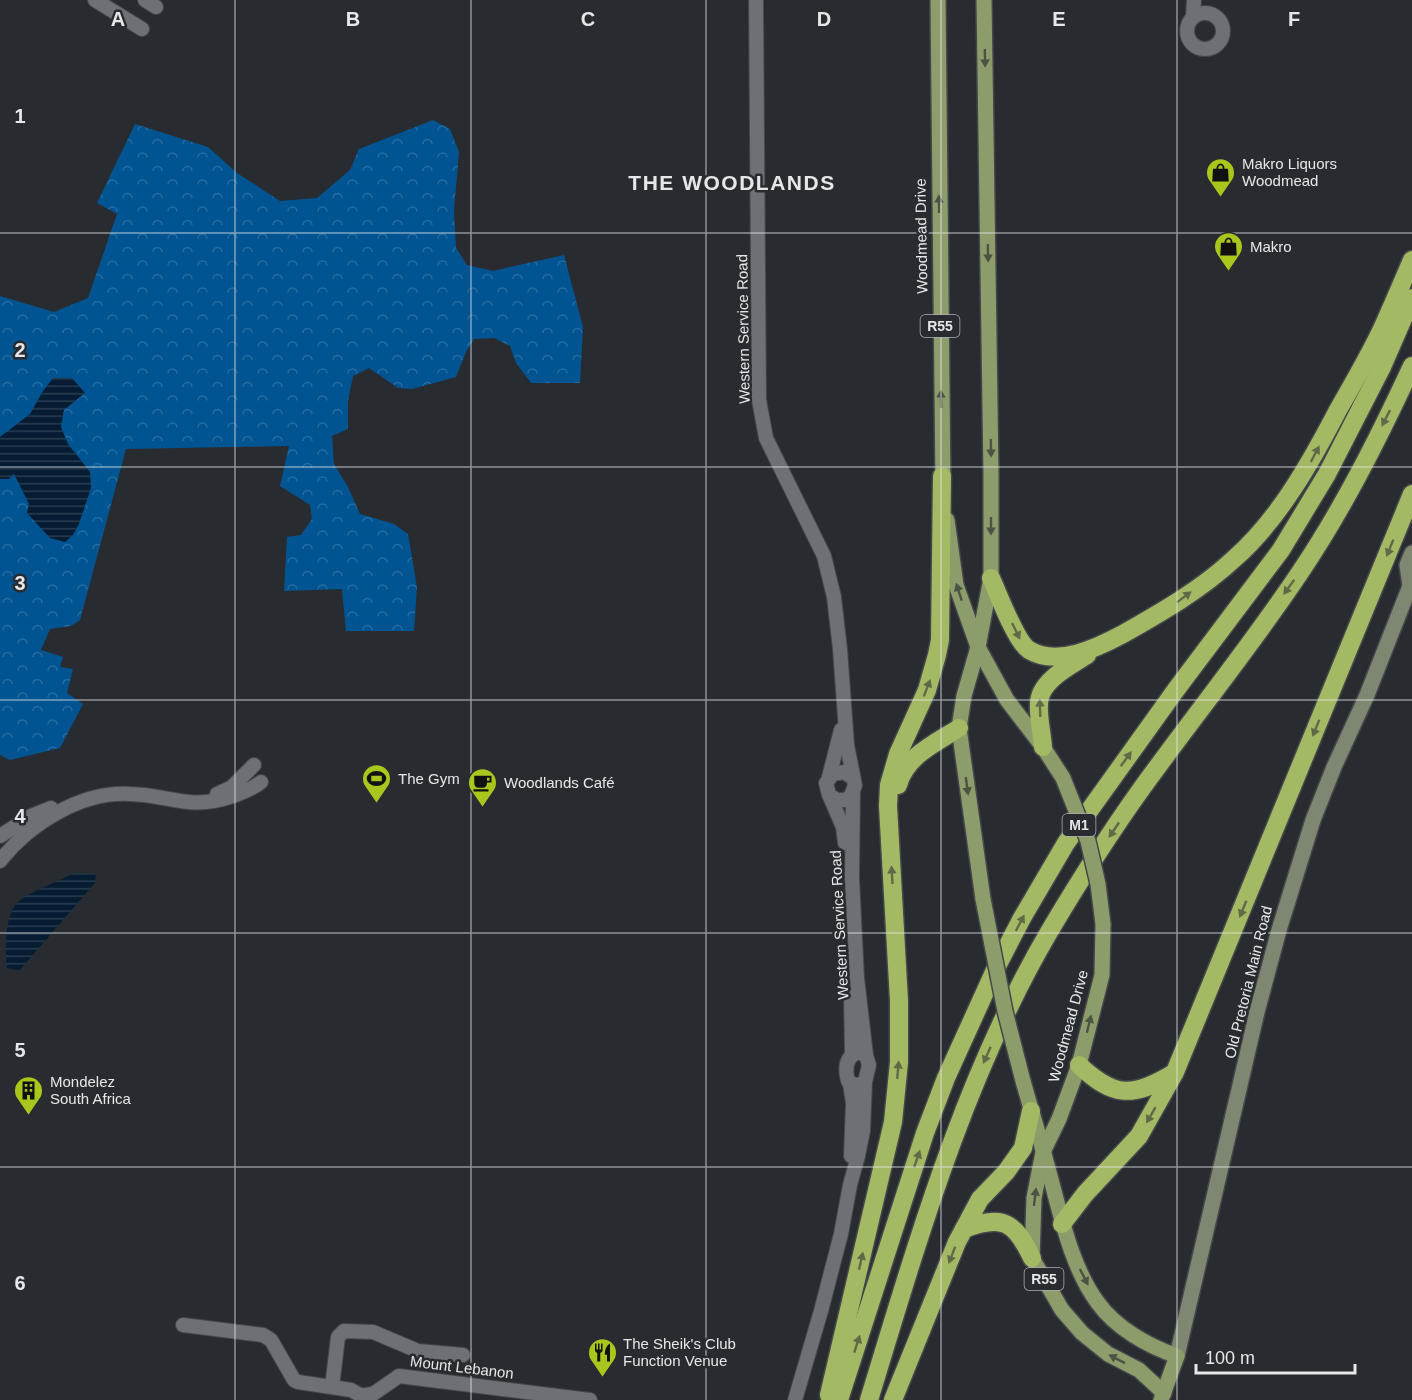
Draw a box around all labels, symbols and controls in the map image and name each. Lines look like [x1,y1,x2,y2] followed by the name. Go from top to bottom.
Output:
[111,8,125,30] text: A
[346,8,360,30] text: B
[581,8,595,30] text: C
[817,8,831,30] text: D
[1052,8,1066,30] text: E
[1288,8,1300,30] text: F
[980,49,990,68] one-way arrow
[14,105,26,127] text: 1
[1242,155,1337,189] place label: Makro Liquors Woodmead
[1205,156,1237,198] shop icon: Makro Liquors Woodmead
[628,171,836,194] district label: THE WOODLANDS
[911,178,931,294] street label: Woodmead Drive
[934,194,944,213] one-way arrow
[1213,230,1245,272] shop icon: Makro
[1250,238,1292,255] place label: Makro
[983,244,993,263] one-way arrow
[733,254,753,404] street label: Western Service Road
[920,315,960,337] road number: R55
[14,339,26,361] text: 2
[936,389,946,408] one-way arrow
[1382,410,1391,427] one-way arrow
[986,439,996,458] one-way arrow
[1310,446,1320,463] one-way arrow
[986,516,996,535] one-way arrow
[1385,539,1394,557] one-way arrow
[14,572,26,594] text: 3
[1284,580,1296,595] one-way arrow
[954,583,963,601] one-way arrow
[1177,591,1192,603] one-way arrow
[1011,623,1020,640] one-way arrow
[923,679,933,697] one-way arrow
[1035,699,1045,718] one-way arrow
[1311,720,1321,738] one-way arrow
[1120,752,1132,768] one-way arrow
[361,762,393,804] sports icon: The Gym
[467,766,499,808] cafe icon: Woodlands Café
[398,770,460,787] place label: The Gym
[504,774,615,791] place label: Woodlands Café
[963,776,972,795] one-way arrow
[14,805,26,827] text: 4
[1062,814,1096,836] road number: M1
[1108,822,1119,839] one-way arrow
[827,850,851,1000] street label: Western Service Road
[888,866,897,885] one-way arrow
[1238,900,1247,918] one-way arrow
[1221,904,1275,1060] street label: Old Pretoria Main Road
[1015,914,1025,931] one-way arrow
[1045,968,1091,1084] street label: Woodmead Drive
[1085,1015,1095,1033] one-way arrow
[14,1039,26,1061] text: 5
[982,1046,992,1064] one-way arrow
[893,1061,903,1080] one-way arrow
[50,1073,132,1107] place label: Mondelez South Africa
[13,1074,45,1116] building icon: Mondelez South Africa
[1146,1107,1156,1124] one-way arrow
[912,1150,922,1168] one-way arrow
[1030,1187,1040,1206] one-way arrow
[947,1246,956,1264] one-way arrow
[856,1252,866,1270] one-way arrow
[1024,1268,1064,1290] road number: R55
[1080,1269,1089,1286] one-way arrow
[14,1272,26,1294] text: 6
[623,1335,736,1369] place label: The Sheik's Club Function Venue
[853,1335,862,1353] one-way arrow
[586,1336,618,1378] restaurant icon: The Sheik's Club Function Venue
[1196,1337,1355,1375] scale bar
[1205,1348,1255,1368] text: 100 m
[409,1352,515,1382] street label: Mount Lebanon
[1108,1354,1125,1363] one-way arrow

